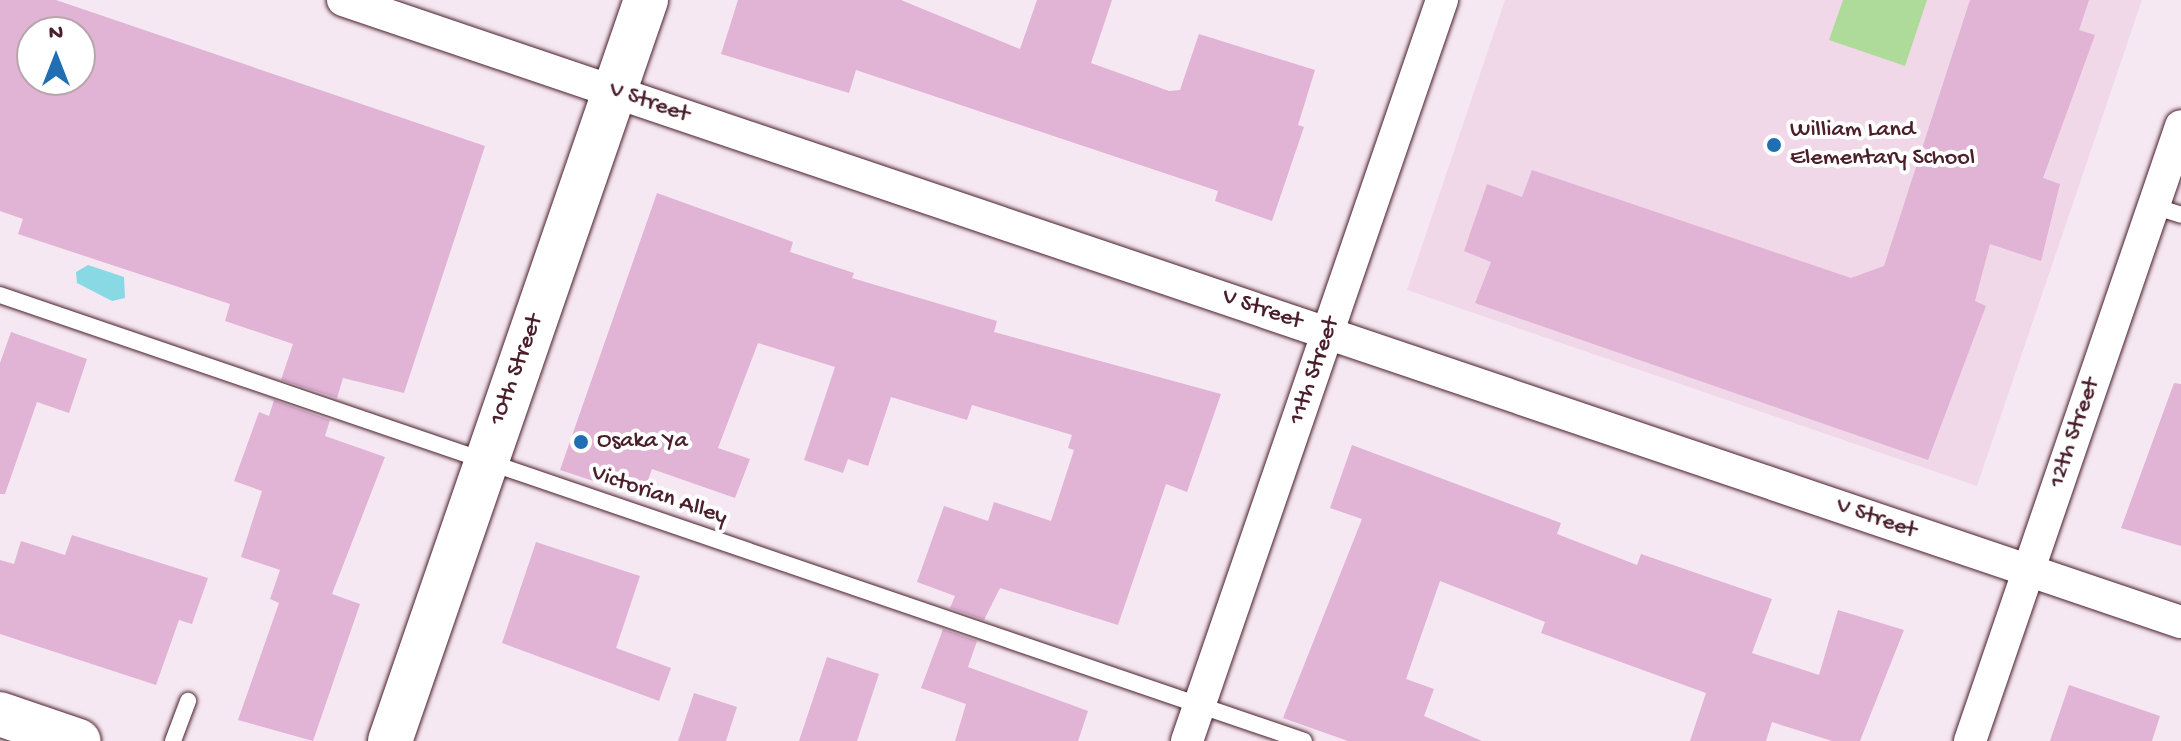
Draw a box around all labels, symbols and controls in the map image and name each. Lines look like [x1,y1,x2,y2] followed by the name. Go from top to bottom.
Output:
[16,16,96,96] north arrow
[49,21,63,47] text: N
[605,76,693,130] street label: V Street
[1790,117,1975,173] place label: William Land Elementary School
[1765,136,1783,154] marker: William Land Elementary School
[1218,283,1306,337] street label: V Street
[484,311,550,429] street label: 10th Street
[1283,313,1347,429] street label: 11th Street
[2043,375,2107,491] street label: 12th Street
[597,428,688,456] place label: Osaka Ya
[572,433,590,451] marker: Osaka Ya
[587,459,731,533] street label: Victorian Alley
[1832,492,1920,546] street label: V Street

